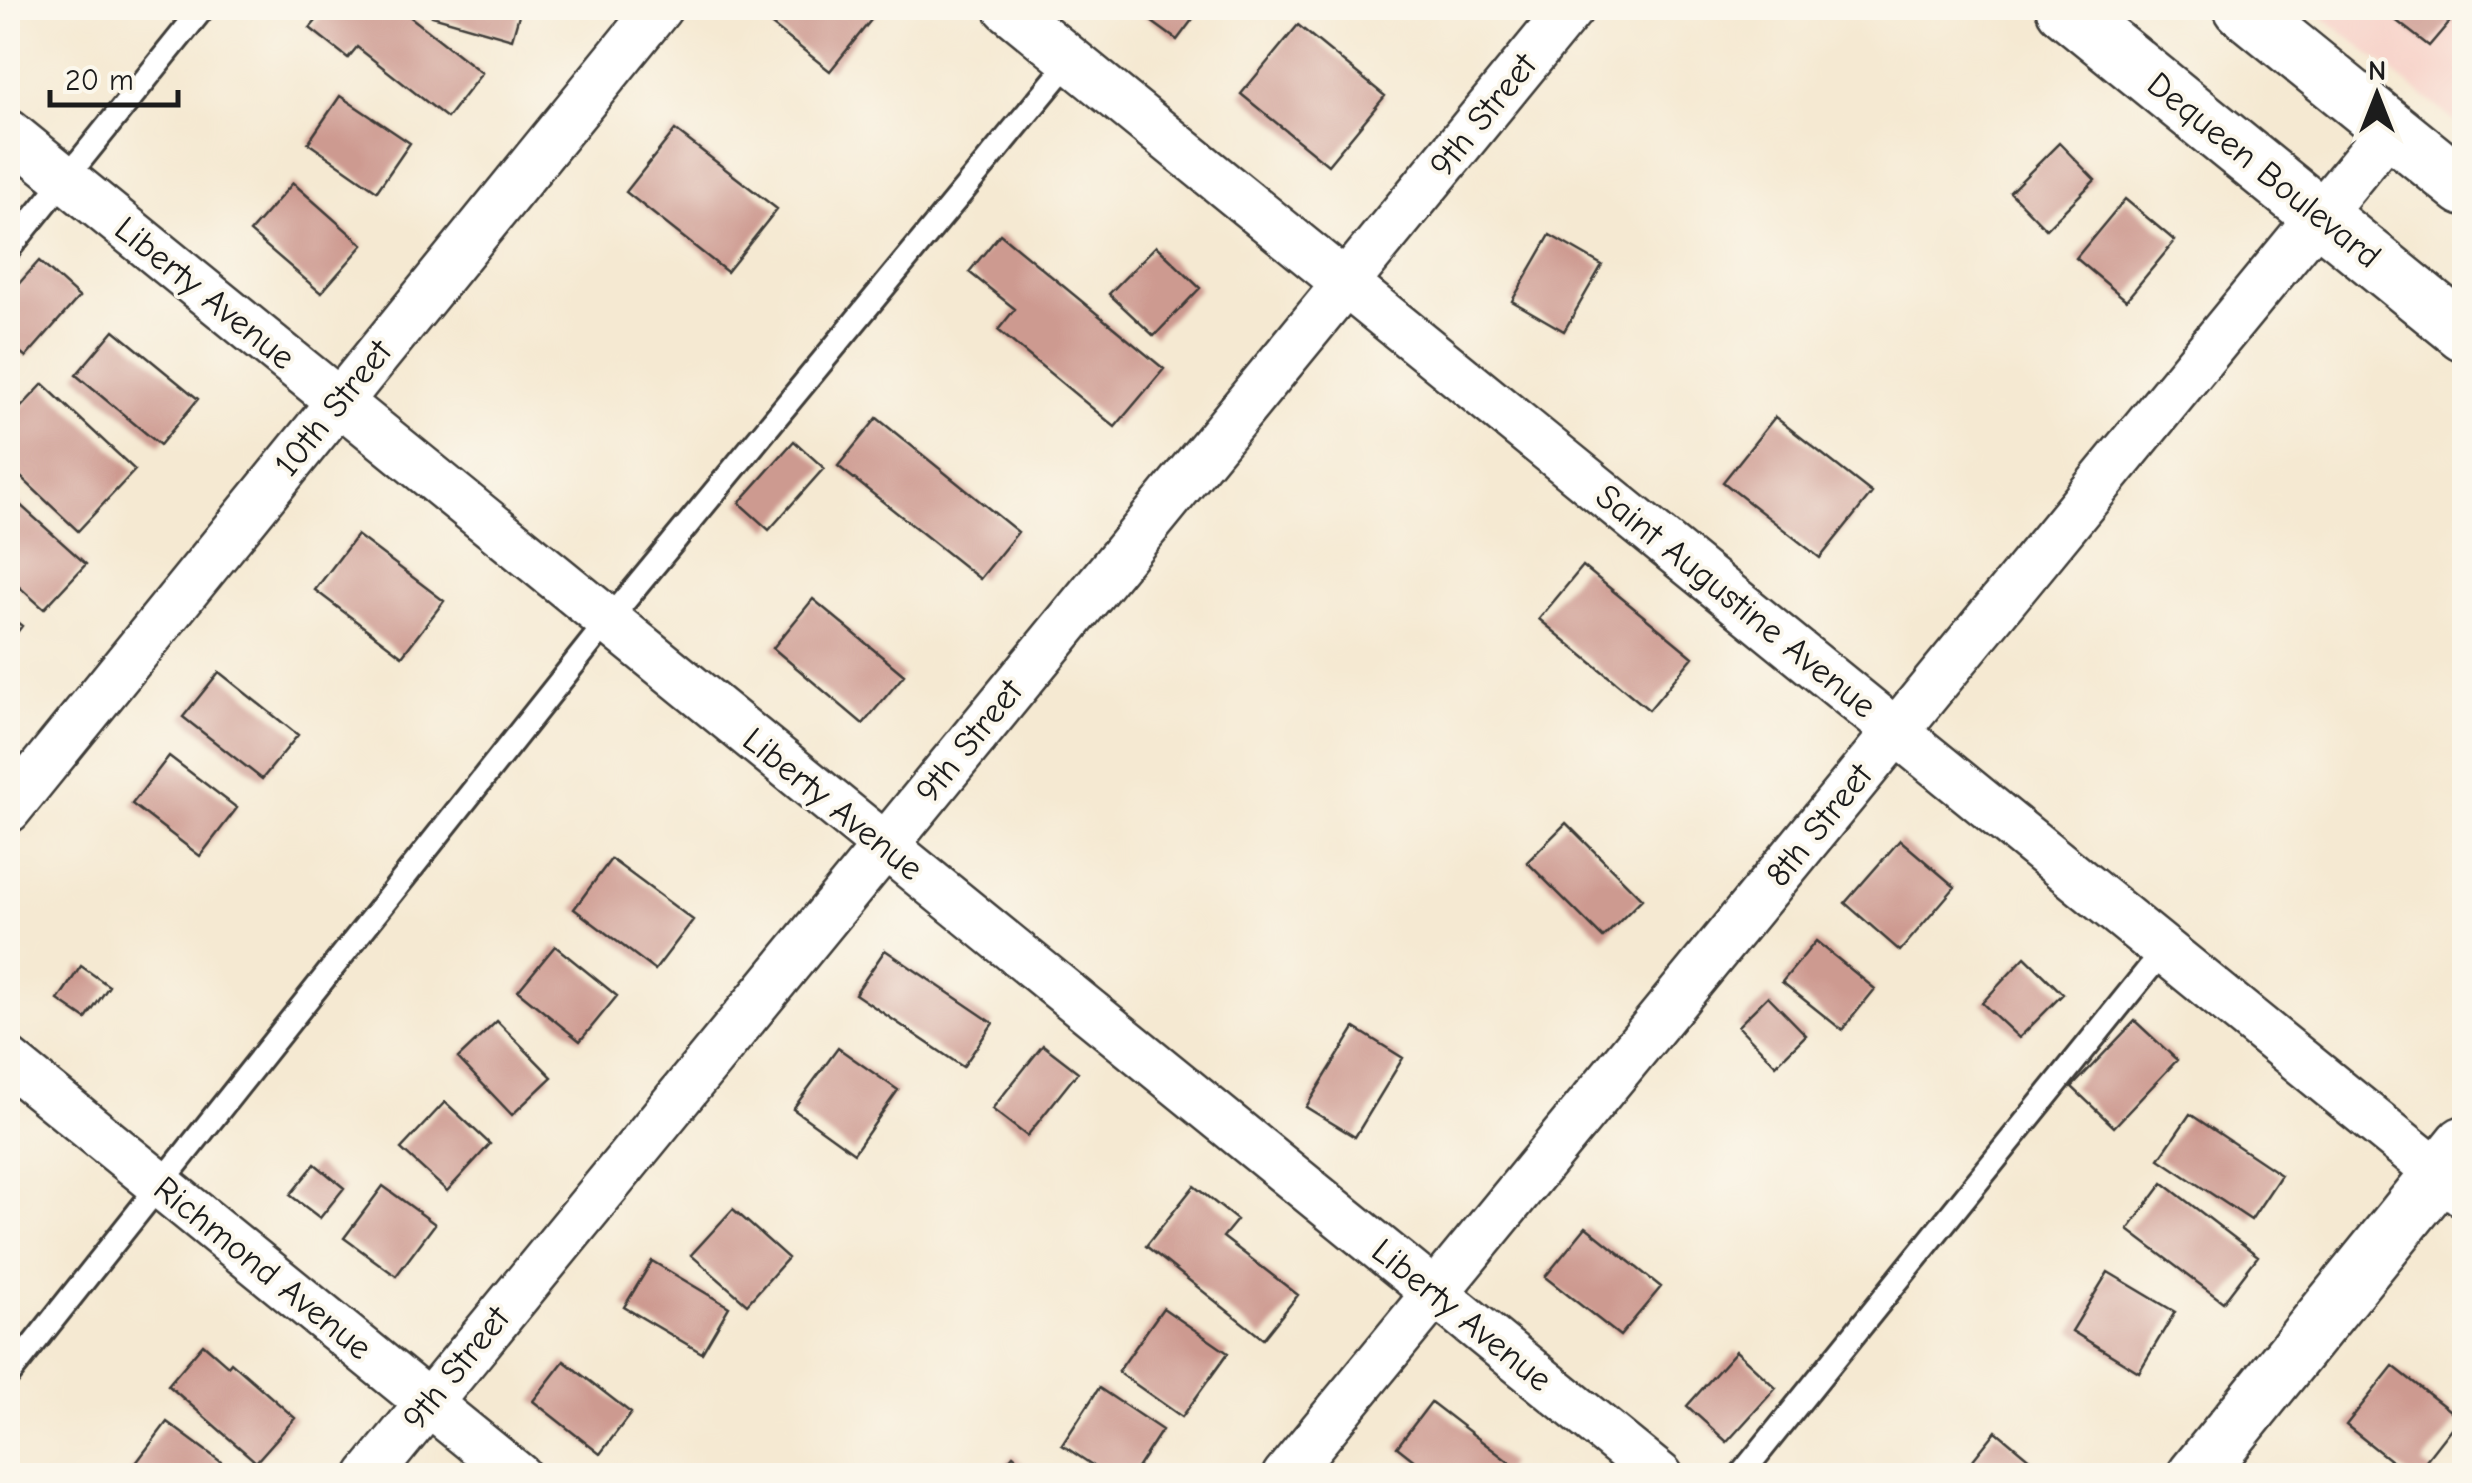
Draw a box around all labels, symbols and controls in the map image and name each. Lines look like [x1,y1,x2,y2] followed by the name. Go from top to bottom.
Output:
[1421,44,1546,185] street label: 9th Street
[50,45,178,107] scale bar
[2327,45,2427,145] north arrow
[2368,55,2386,87] text: N
[65,63,134,98] text: 20 m
[2139,63,2389,277] street label: Dequeen Boulevard
[107,208,303,378] street label: Liberty Avenue
[266,331,401,484] street label: 10th Street
[1588,475,1884,727] street label: Saint Augustine Avenue
[907,670,1032,811] street label: 9th Street
[735,719,931,889] street label: Liberty Avenue
[1757,755,1882,895] street label: 8th Street
[146,1168,380,1368] street label: Richmond Avenue
[1364,1230,1560,1400] street label: Liberty Avenue
[394,1297,519,1438] street label: 9th Street

